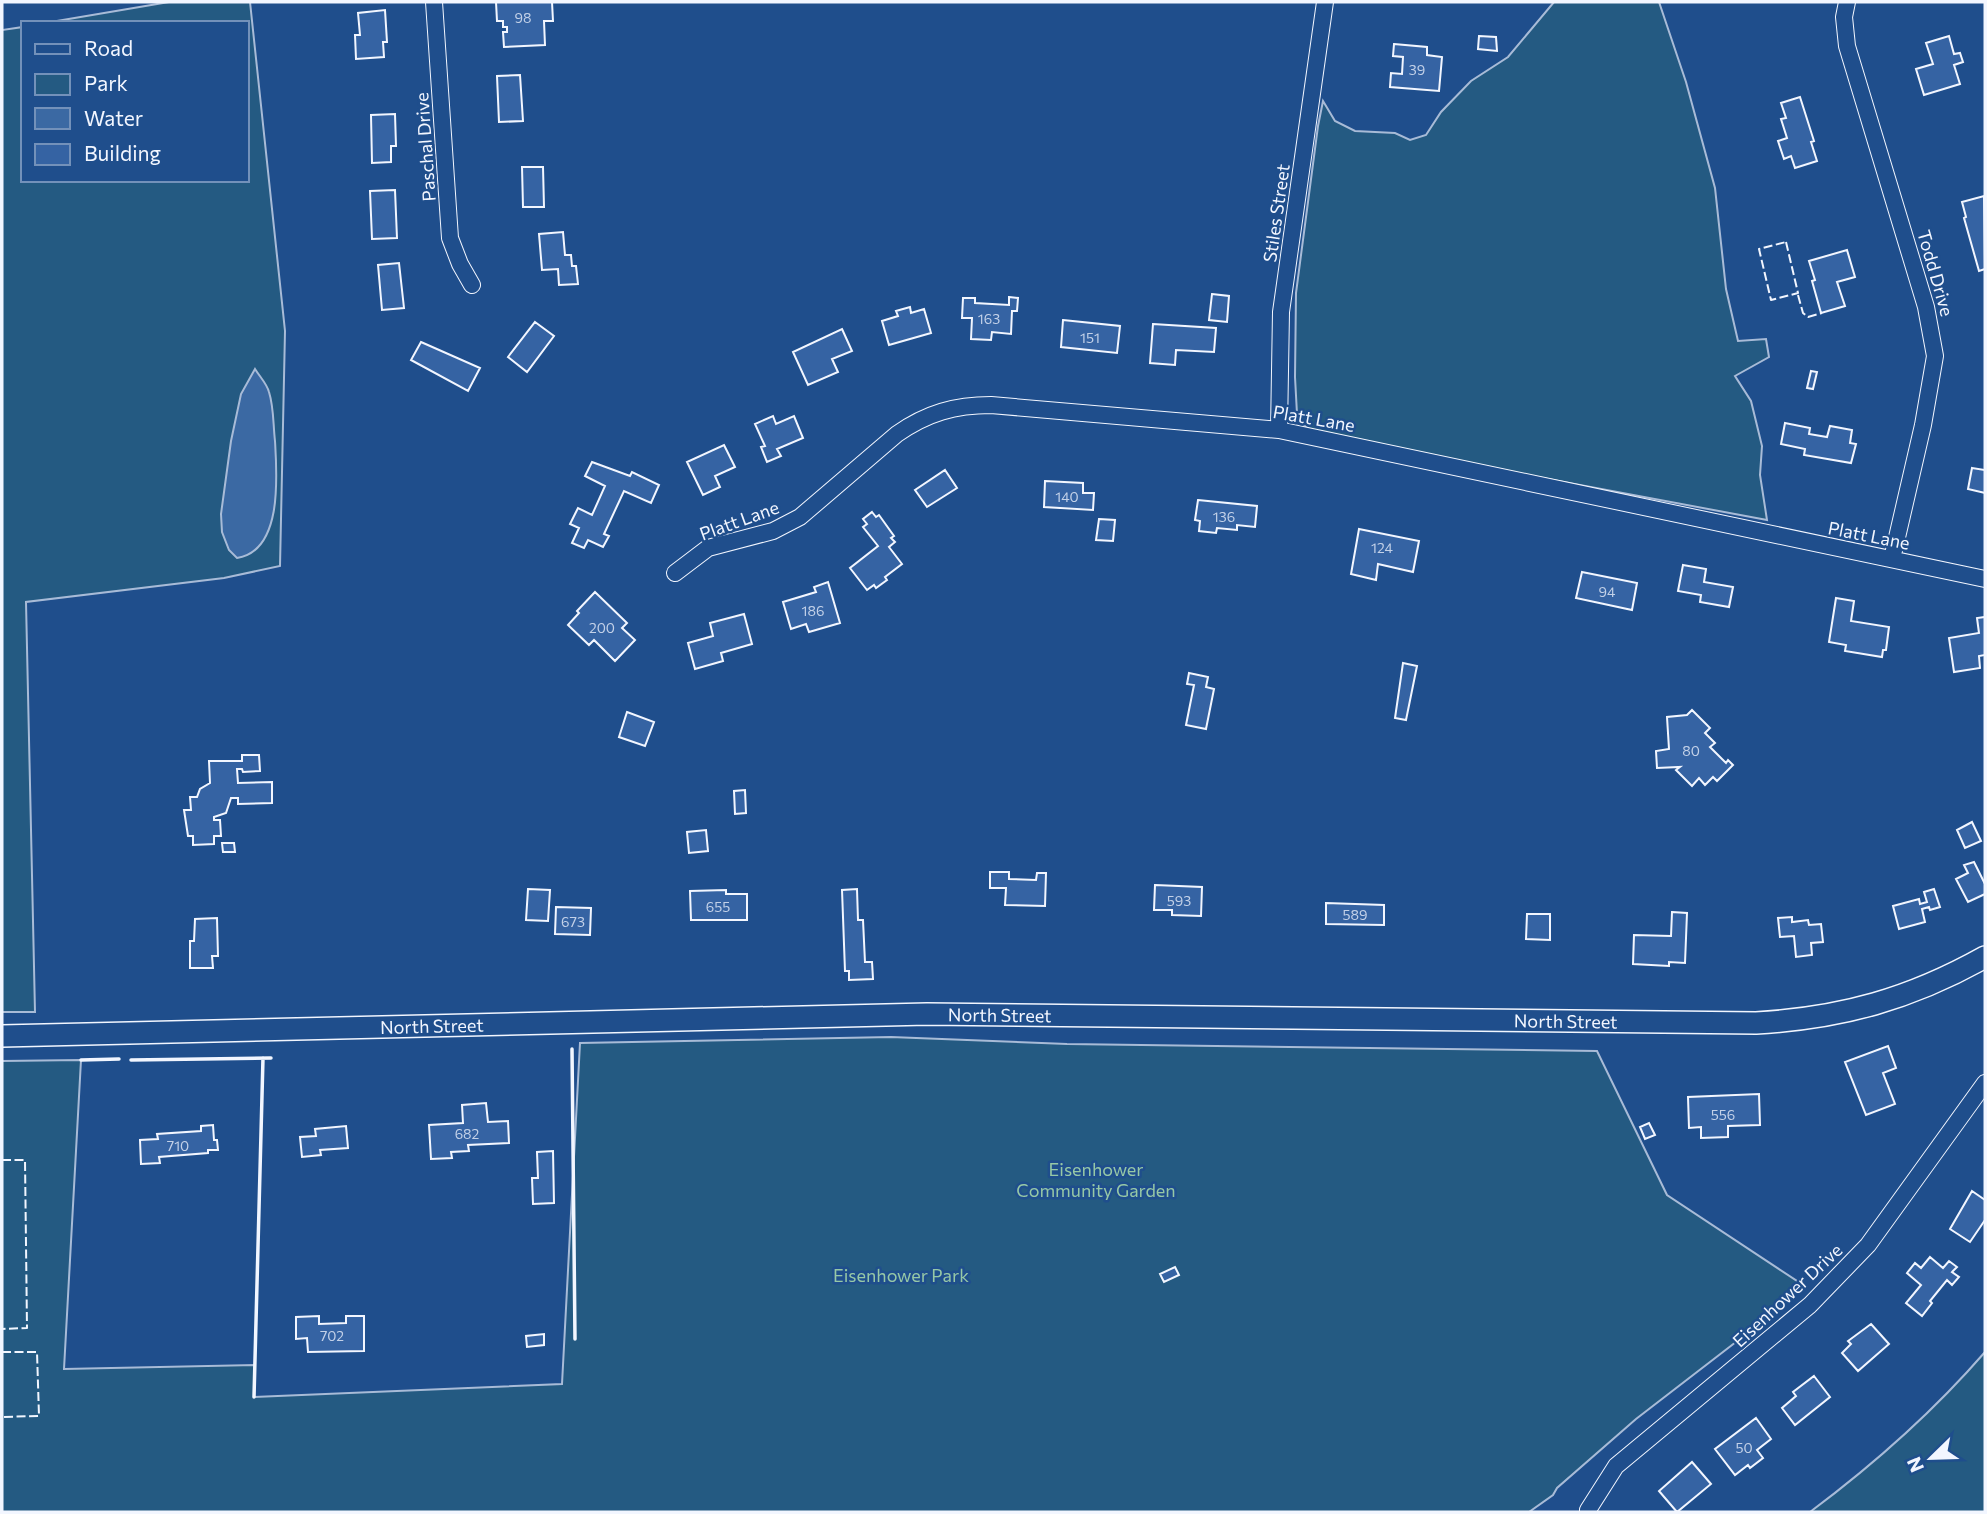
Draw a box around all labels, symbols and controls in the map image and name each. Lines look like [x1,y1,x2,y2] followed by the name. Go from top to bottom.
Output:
[515,9,532,26] house number: 98
[21,21,248,182] legend
[84,35,133,60] text: Road
[1409,61,1425,78] house number: 39
[84,70,128,95] text: Park
[410,92,440,202] street label: Paschal Drive
[84,105,143,130] text: Water
[84,140,161,165] text: Building
[1258,162,1294,264] street label: Stiles Street
[1913,227,1959,319] street label: Todd Drive
[978,310,1000,327] house number: 163
[1080,329,1100,346] house number: 151
[1271,400,1357,436] street label: Platt Lane
[1055,488,1079,505] house number: 140
[696,495,782,545] street label: Platt Lane
[1213,508,1235,525] house number: 136
[1826,516,1912,554] street label: Platt Lane
[1371,539,1394,556] house number: 124
[1599,583,1616,600] house number: 94
[802,602,824,619] house number: 186
[589,619,615,636] house number: 200
[1682,742,1700,759] house number: 80
[1167,892,1191,909] house number: 593
[706,898,730,915] house number: 655
[1342,906,1368,923] house number: 589
[561,913,585,930] house number: 673
[948,1003,1052,1026] street label: North Street
[1514,1009,1618,1032] street label: North Street
[380,1014,484,1038] street label: North Street
[1711,1106,1735,1123] house number: 556
[455,1125,480,1142] house number: 682
[167,1137,189,1154] house number: 710
[1016,1158,1176,1201] park label: Eisenhower Community Garden
[1728,1239,1846,1351] street label: Eisenhower Drive
[833,1264,969,1286] park label: Eisenhower Park
[320,1327,344,1344] house number: 702
[1896,1423,1966,1493] north arrow
[1735,1439,1753,1456] house number: 50
[1902,1454,1928,1476] text: N

